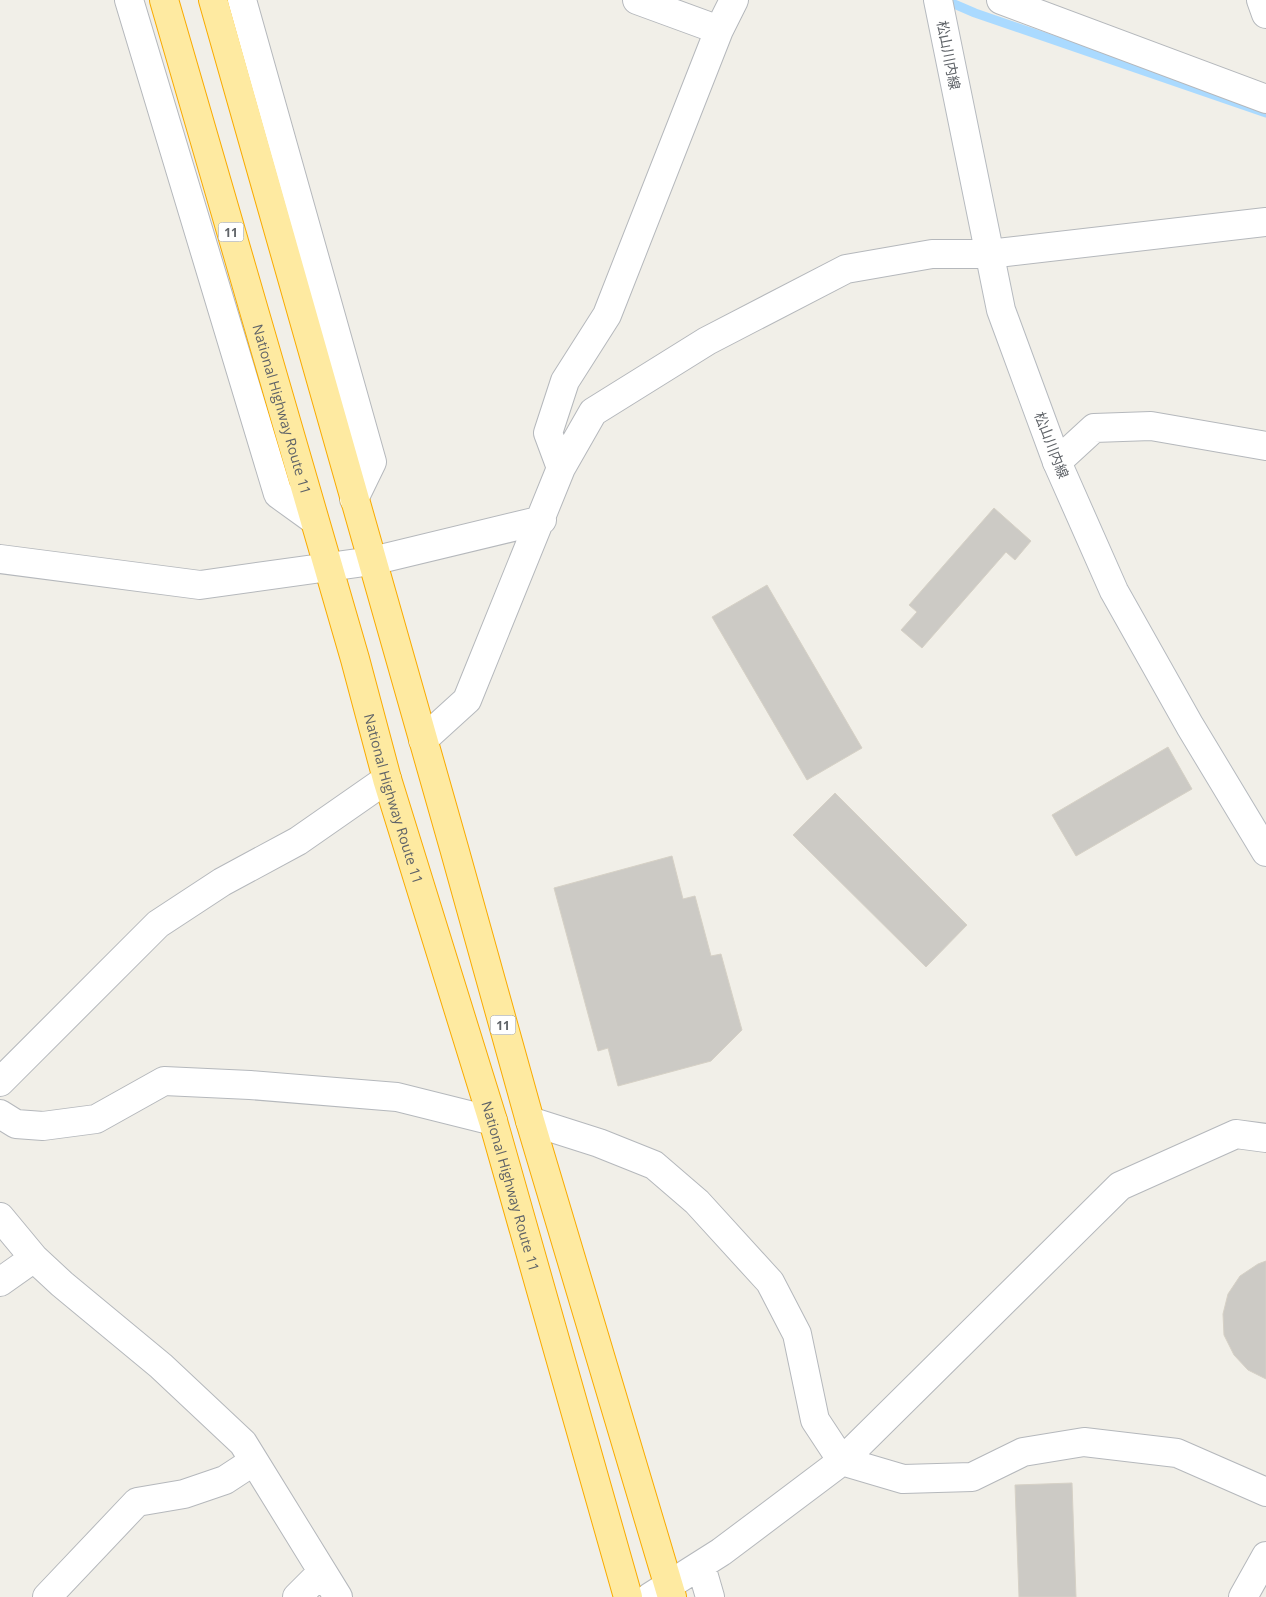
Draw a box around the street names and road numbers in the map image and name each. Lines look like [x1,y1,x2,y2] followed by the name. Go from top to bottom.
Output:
[933,19,965,91] street label: 松山川内線
[218,222,244,242] road number: 11
[249,322,316,497] street label: National Highway Route 11
[1031,409,1073,481] street label: 松山川内線
[360,711,428,886] street label: National Highway Route 11
[490,1016,516,1034] road number: 11
[478,1099,545,1274] street label: National Highway Route 11

